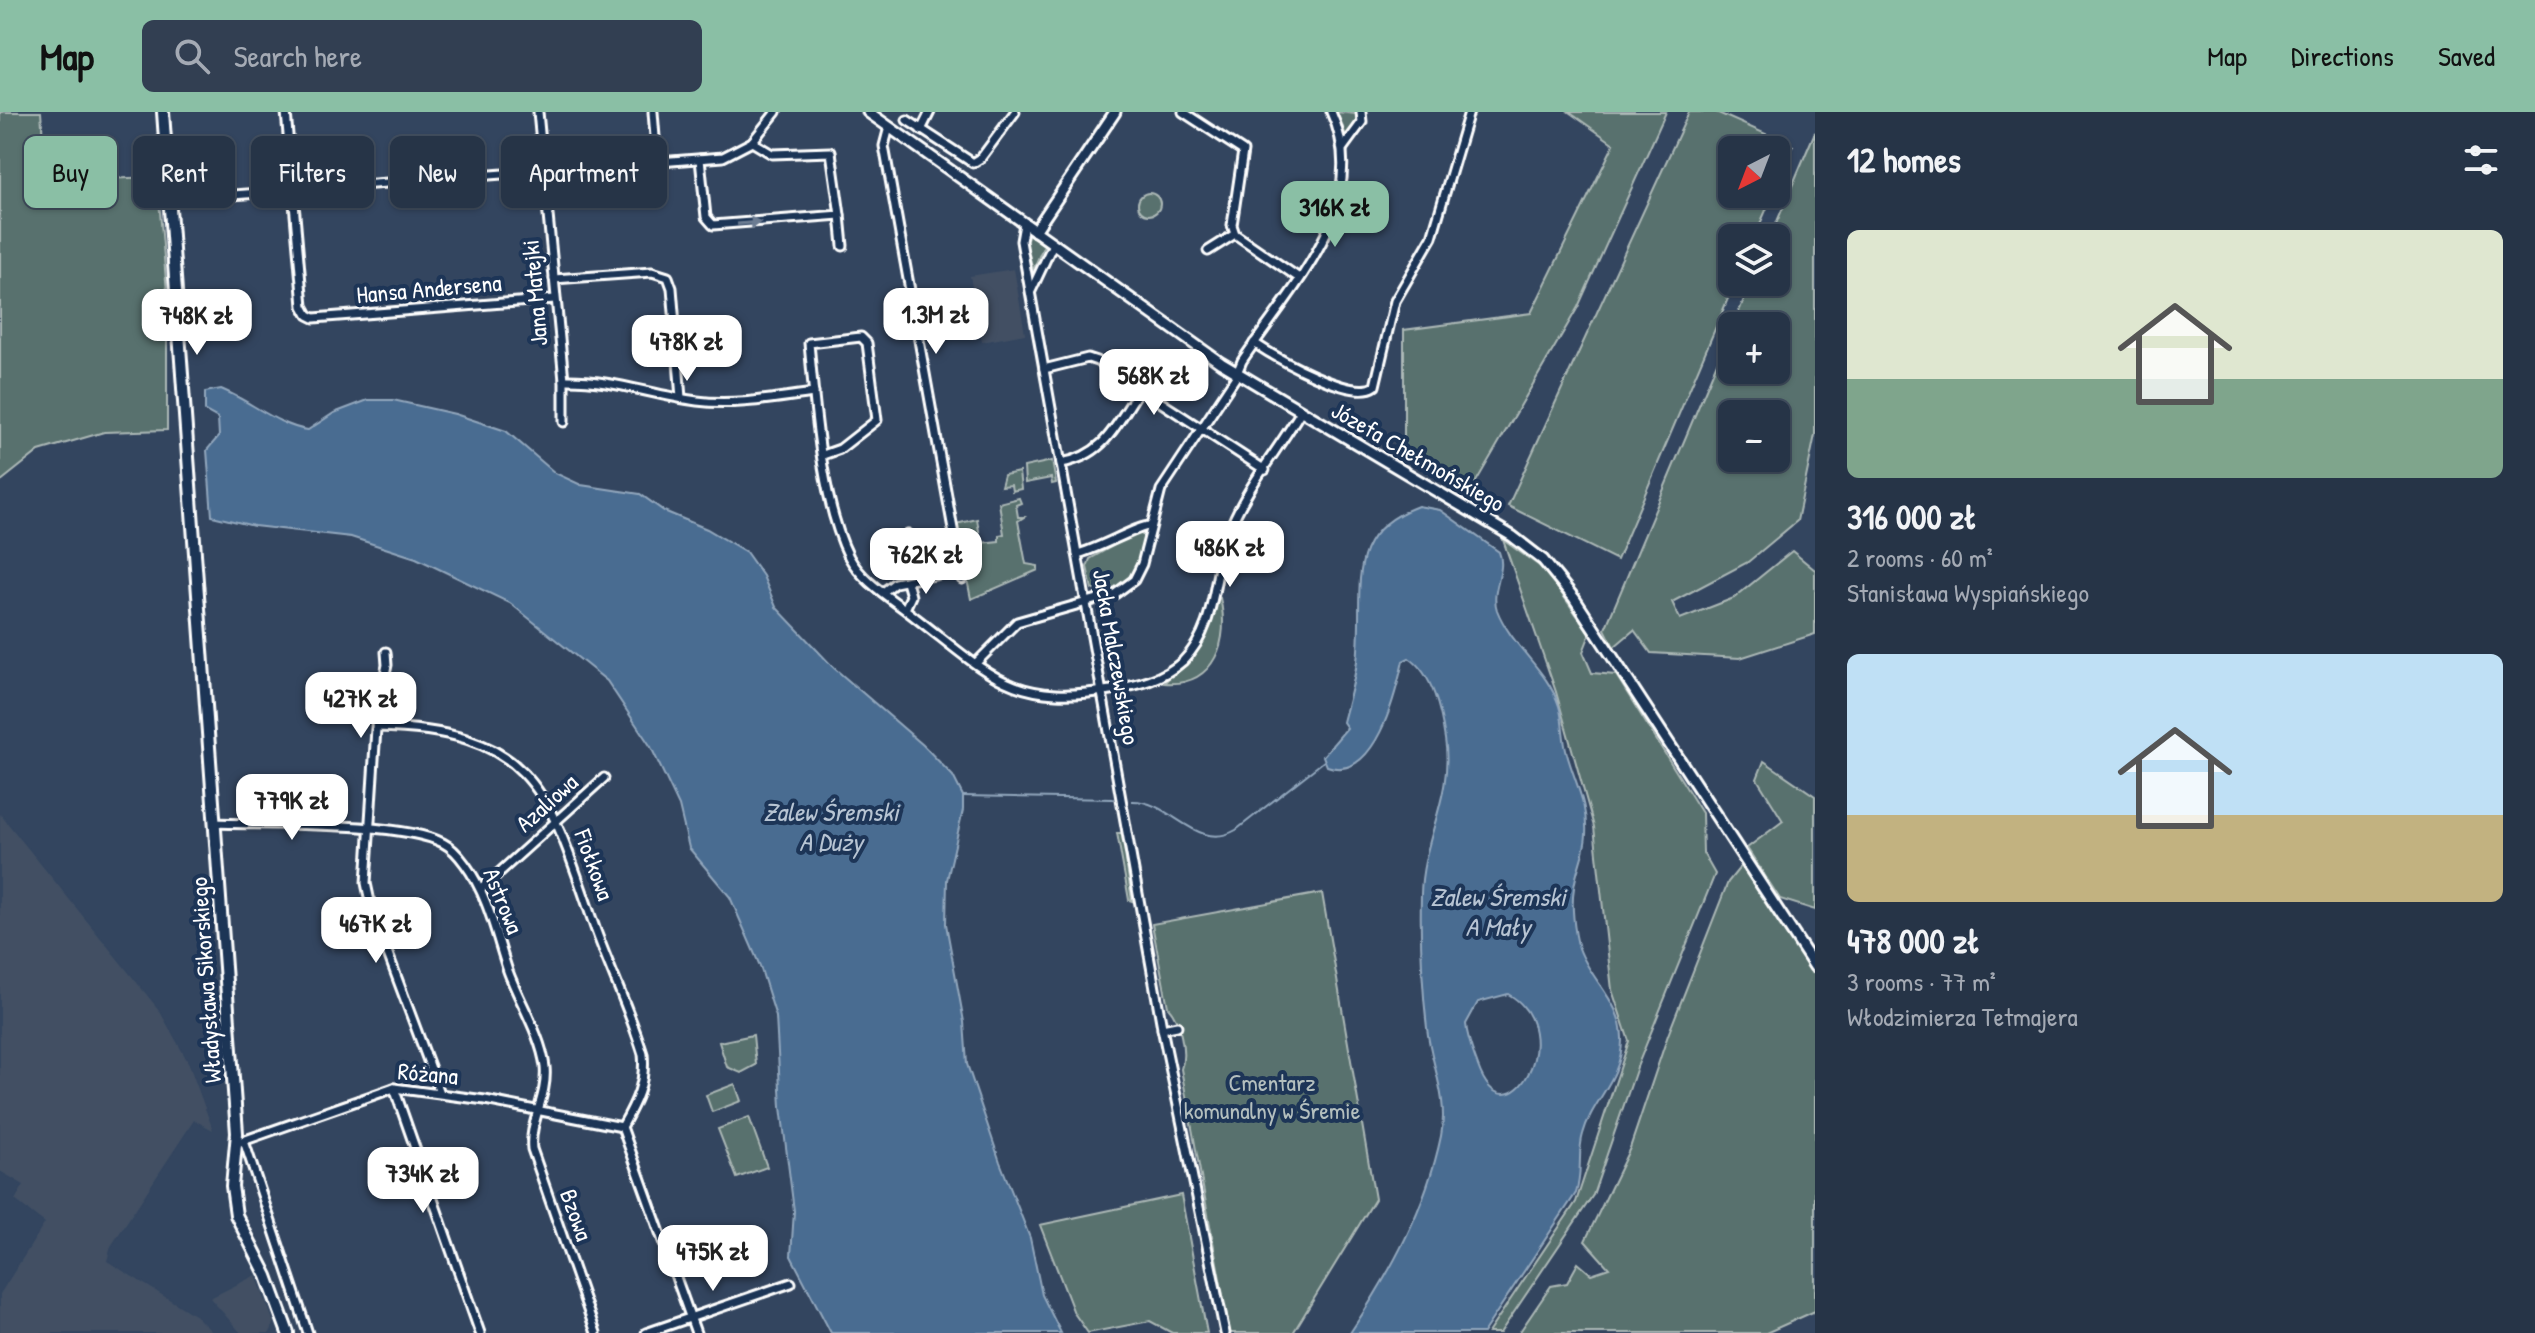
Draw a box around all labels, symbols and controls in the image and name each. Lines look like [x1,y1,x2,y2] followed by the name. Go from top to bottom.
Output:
[142,20,702,92] search box
[40,30,94,82] text: Map
[170,34,214,78] icon: search
[234,36,362,76] text: Search here
[2207,37,2247,75] text: Map
[2291,37,2394,75] text: Directions
[2438,37,2495,75] text: Saved
[24,136,117,208] chip: Buy
[133,136,235,208] chip: Rent
[251,136,374,208] chip: Filters
[390,136,485,208] chip: New
[501,136,667,208] chip: Apartment
[1718,136,1790,208] north arrow
[1718,136,1790,472] map controls
[1847,137,1961,183] text: 12 homes
[2459,138,2503,182] icon: filters
[1261,181,1409,249] pin: 316K zł
[1299,189,1371,224] text: 316K zł
[737,216,762,229] one-way arrow
[1718,224,1790,296] button: layers
[513,239,555,348] street label: Jana Matejki
[355,266,503,310] street label: Hansa Andersena
[2103,282,2247,426] icon: home
[862,288,1010,356] pin: 1.3M zł
[123,289,271,357] pin: 748K zł
[901,296,971,331] text: 1.3M zł
[160,297,234,332] text: 748K zł
[1718,312,1790,384] button: +
[613,315,761,383] pin: 478K zł
[650,323,724,358] text: 478K zł
[1080,349,1228,417] pin: 568K zł
[1117,357,1191,392] text: 568K zł
[1326,393,1511,519] street label: Józefa Chełmońskiego
[1718,400,1790,472] button: −
[1847,494,1977,540] text: 316 000 zł
[1156,521,1304,589] pin: 486K zł
[852,528,1000,596] pin: 762K zł
[1194,529,1266,564] text: 486K zł
[888,536,964,571] text: 762K zł
[1847,540,1993,575] text: 2 rooms · 60 m²
[1086,567,1148,747] street label: Jacka Malczewskiego
[1847,575,2089,610] text: Stanisława Wyspiańskiego
[287,672,435,740] pin: 427K zł
[323,680,399,715] text: 427K zł
[2103,706,2247,850] icon: home
[508,766,584,839] street label: Azaliowa
[218,774,366,842] pin: 779K zł
[254,782,330,817] text: 779K zł
[763,794,901,860] water label: Zalew Śremski A Duży
[567,824,623,905] street label: Fiołkowa
[476,863,532,938] street label: Astrowa
[182,876,228,1084] street label: Władysława Sikorskiego
[1430,879,1568,945] water label: Zalew Śremski A Mały
[302,897,450,965] pin: 467K zł
[339,905,413,940] text: 467K zł
[1847,918,1980,964] text: 478 000 zł
[1847,964,1996,999] text: 3 rooms · 77 m²
[1847,999,2078,1034] text: Włodzimierza Tetmajera
[397,1054,460,1092] street label: Różana
[1184,1066,1361,1126] park label: Cmentarz komunalny w Śremie
[349,1147,497,1215] pin: 734K zł
[386,1155,460,1190] text: 734K zł
[553,1184,601,1245] street label: Bzowa
[639,1225,787,1293] pin: 475K zł
[676,1233,750,1268] text: 475K zł

